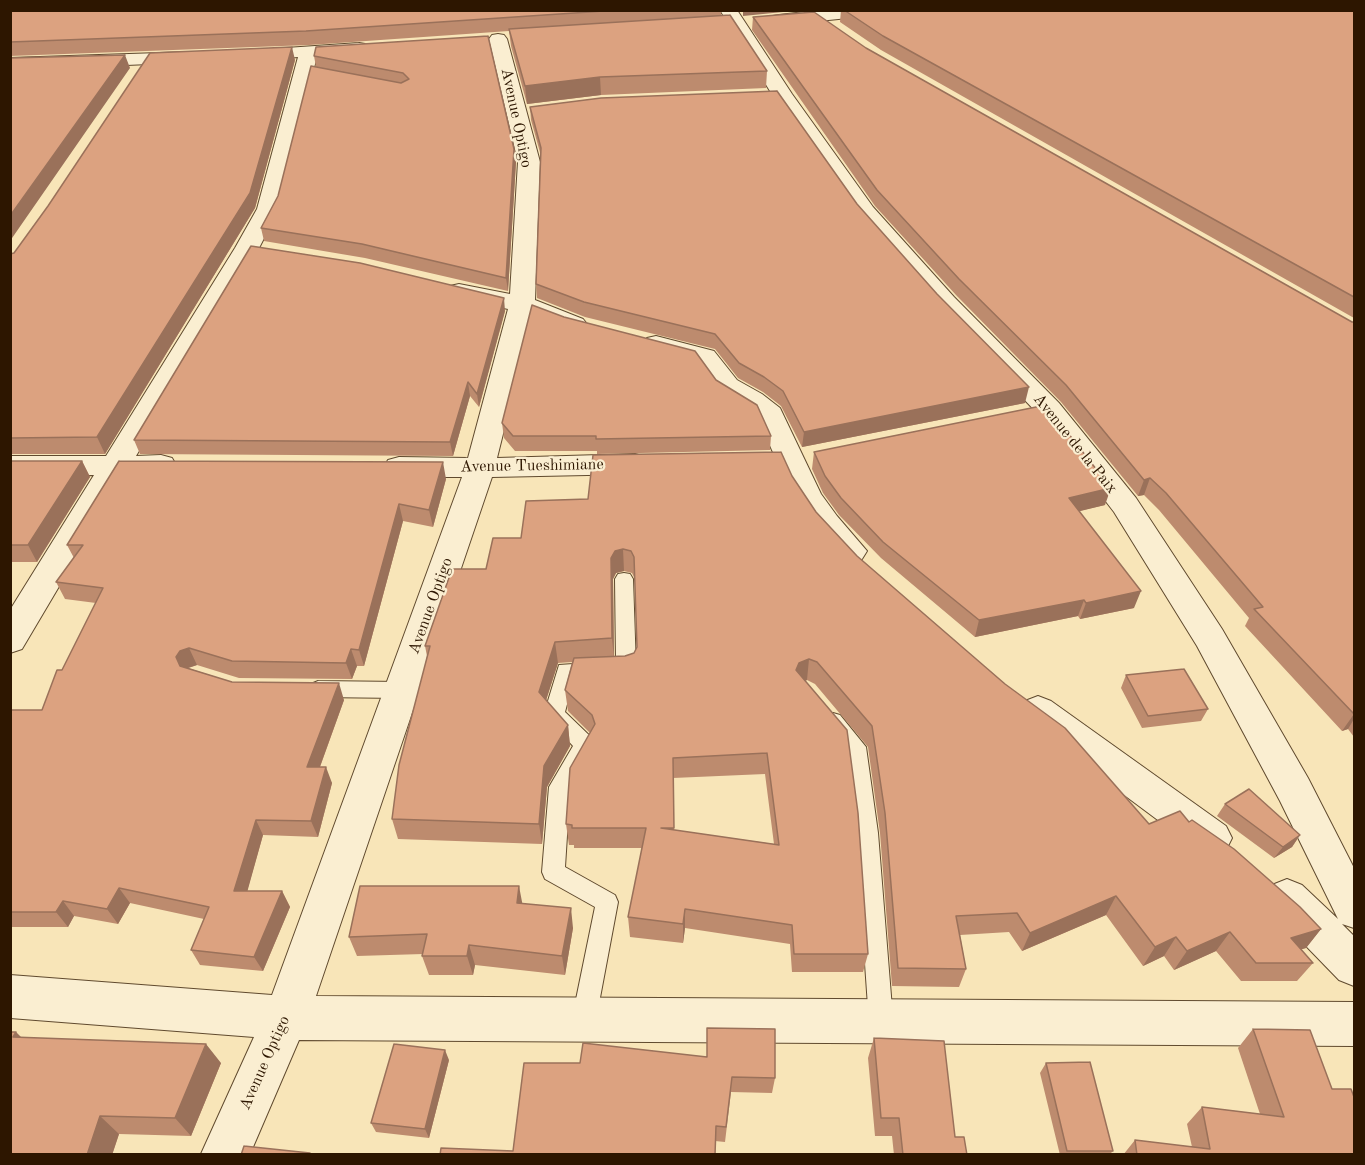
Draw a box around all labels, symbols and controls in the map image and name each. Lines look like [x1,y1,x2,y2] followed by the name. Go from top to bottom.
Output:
[496,66,536,170] street label: Avenue Optigo
[1029,390,1121,498] street label: Avenue de la Paix
[460,455,604,477] street label: Avenue Tueshimiane
[405,555,457,657] street label: Avenue Optigo
[236,1013,294,1113] street label: Avenue Optigo

